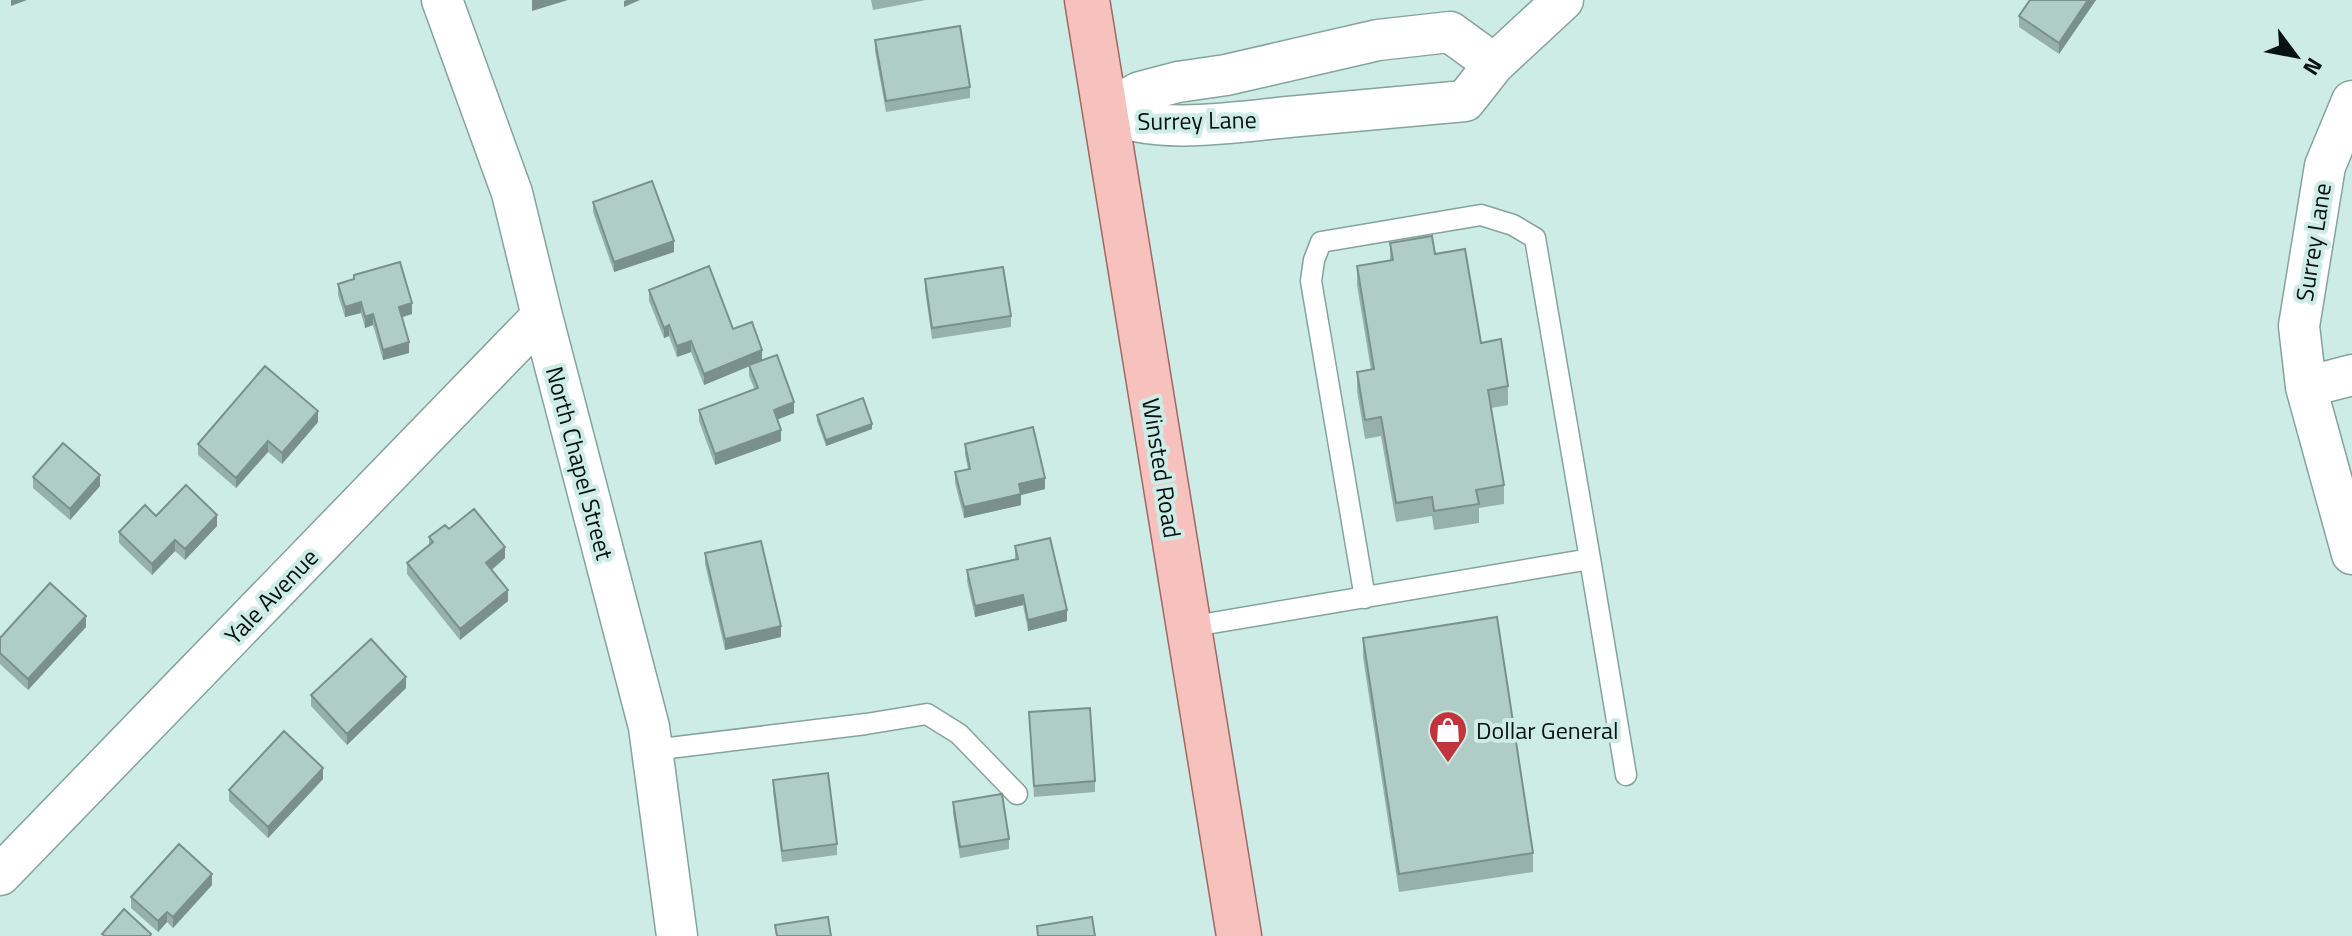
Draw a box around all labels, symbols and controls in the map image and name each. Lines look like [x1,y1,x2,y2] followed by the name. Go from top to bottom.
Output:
[2256,16,2336,96] north arrow
[2295,51,2331,82] text: N
[1137,101,1257,139] street label: Surrey Lane
[2286,180,2340,304] street label: Surrey Lane
[537,362,623,564] street label: North Chapel Street
[1133,396,1191,540] street label: Winsted Road
[216,540,326,652] street label: Yale Avenue
[1427,709,1469,764] shop icon: Dollar General
[1476,712,1619,748] place label: Dollar General

